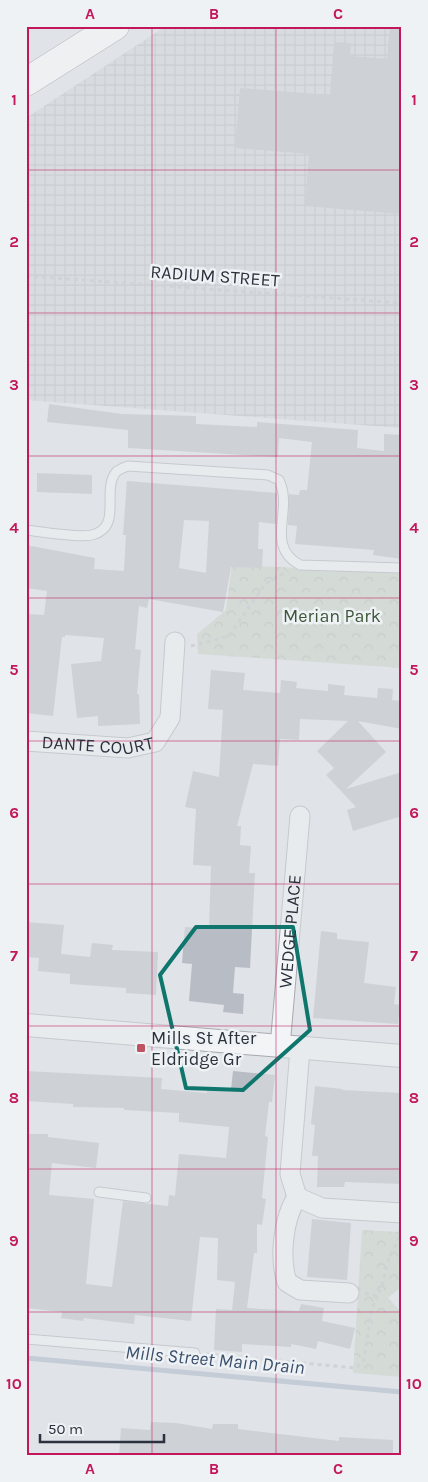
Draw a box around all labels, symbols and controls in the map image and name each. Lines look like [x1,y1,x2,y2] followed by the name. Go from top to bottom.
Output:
[85,4,95,23] text: A
[209,4,219,23] text: B
[333,4,343,23] text: C
[11,90,17,109] text: 1
[411,90,417,109] text: 1
[9,232,19,251] text: 2
[409,232,419,251] text: 2
[150,261,280,291] street label: RADIUM STREET
[9,375,19,394] text: 3
[409,375,419,394] text: 3
[9,518,19,537] text: 4
[409,518,419,537] text: 4
[283,605,381,627] park label: Merian Park
[9,660,19,679] text: 5
[409,660,419,679] text: 5
[41,731,156,760] street label: DANTE COURT
[9,803,19,822] text: 6
[409,803,419,822] text: 6
[274,874,306,989] street label: WEDGE PLACE
[10,946,18,965] text: 7
[410,946,418,965] text: 7
[151,1027,257,1070] place label: Mills St After Eldridge Gr
[135,1042,147,1054] marker: Mills St After Eldridge Gr
[9,1088,19,1107] text: 8
[409,1088,419,1107] text: 8
[9,1231,19,1250] text: 9
[409,1231,419,1250] text: 9
[124,1341,306,1379] water label: Mills Street Main Drain
[6,1374,22,1393] text: 10
[406,1374,422,1393] text: 10
[40,1412,164,1444] scale bar
[48,1420,83,1438] text: 50 m
[85,1459,95,1478] text: A
[209,1459,219,1478] text: B
[333,1459,343,1478] text: C

